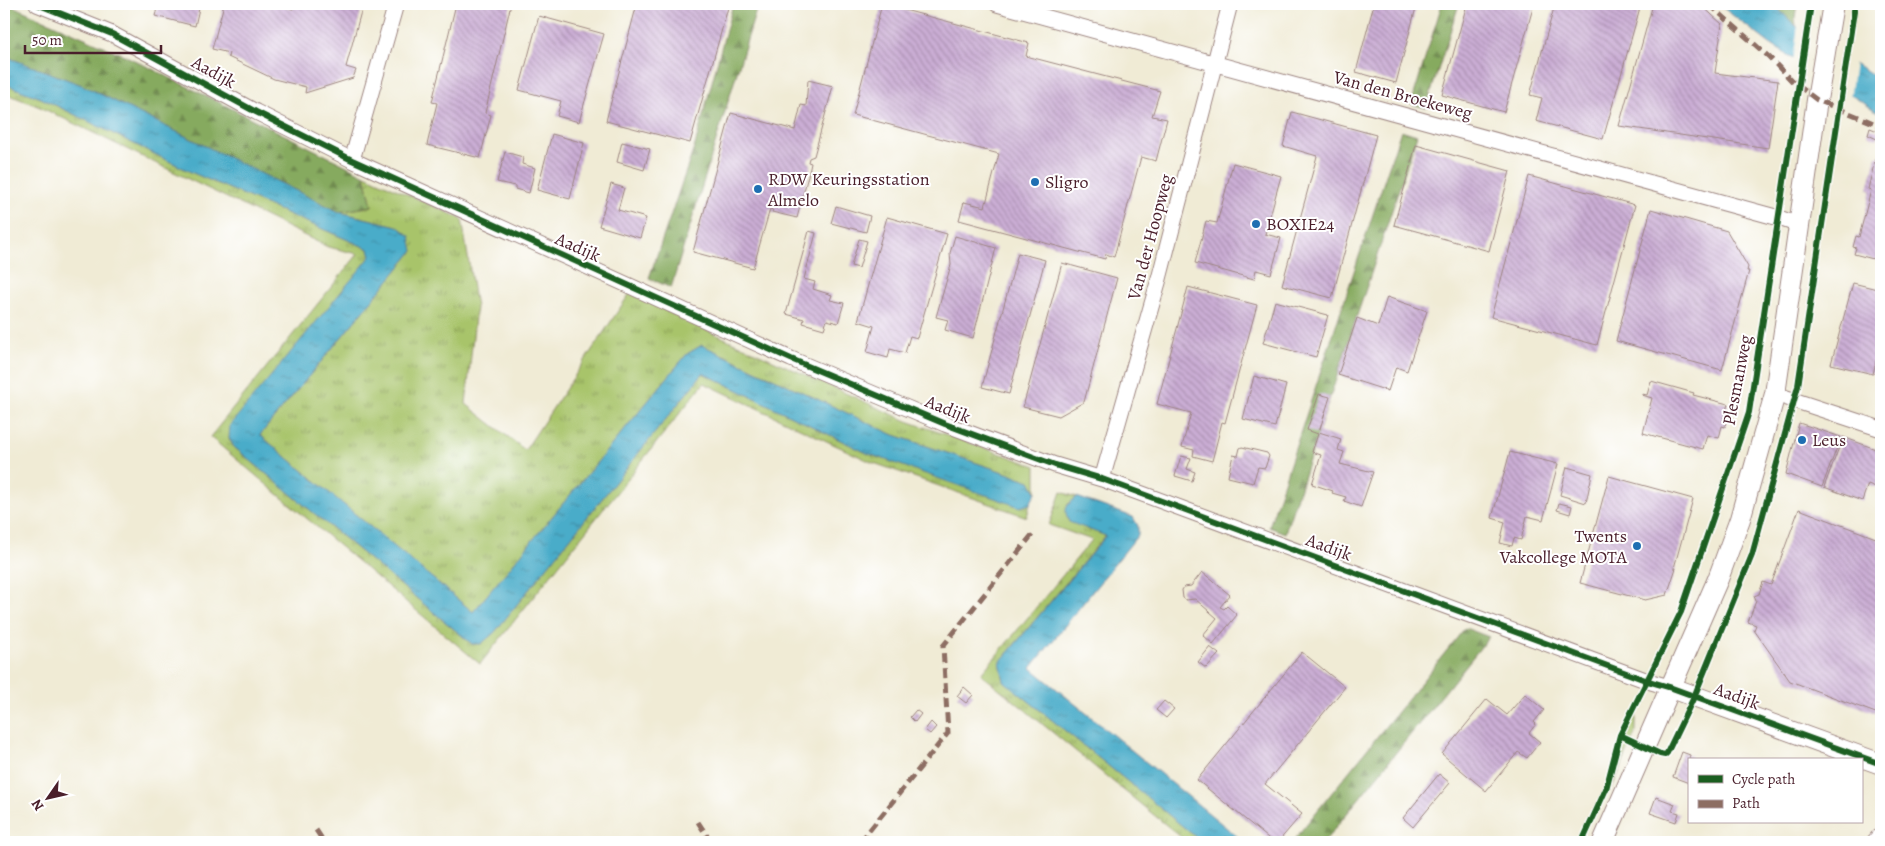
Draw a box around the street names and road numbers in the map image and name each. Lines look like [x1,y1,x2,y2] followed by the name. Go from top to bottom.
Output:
[187,50,240,94] street label: Aadijk
[1330,65,1475,125] street label: Van den Broekeweg
[1121,171,1178,303] street label: Van der Hoopweg
[551,226,604,268] street label: Aadijk
[1716,333,1758,427] street label: Plesmanweg
[921,389,974,429] street label: Aadijk
[1302,527,1355,566] street label: Aadijk
[1710,676,1763,715] street label: Aadijk

